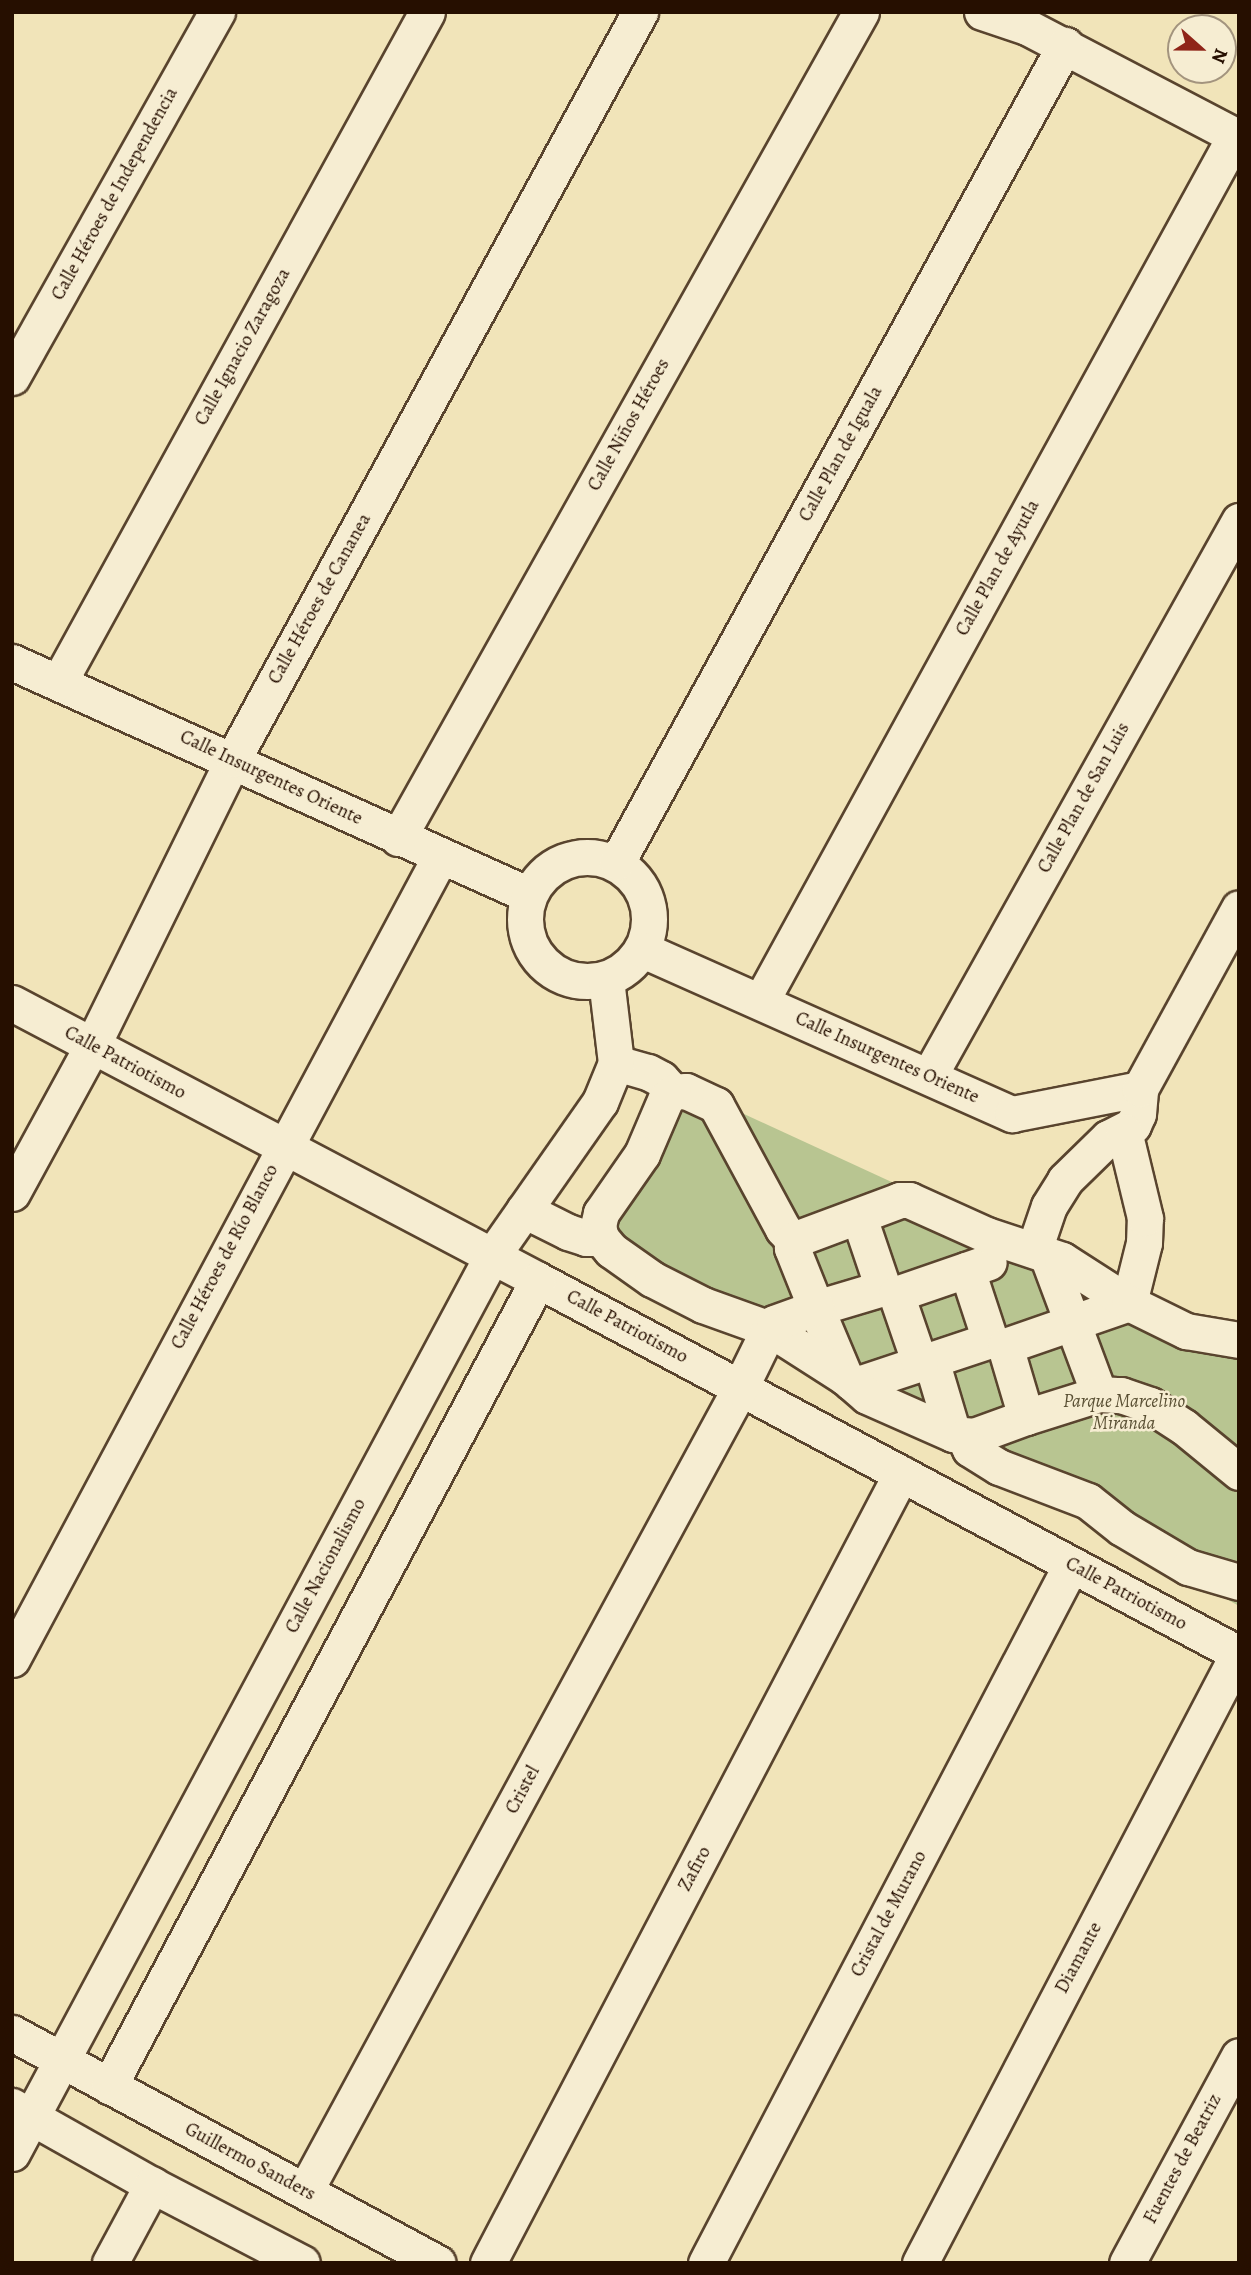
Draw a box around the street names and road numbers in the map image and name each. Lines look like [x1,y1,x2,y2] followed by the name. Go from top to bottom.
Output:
[47,84,183,304] street label: Calle Héroes de Independencia
[190,264,296,430] street label: Calle Ignacio Zaragoza
[583,355,675,495] street label: Calle Niños Héroes
[794,382,888,526] street label: Calle Plan de Iguala
[951,496,1045,640] street label: Calle Plan de Ayutla
[264,510,376,688] street label: Calle Héroes de Cananea
[1033,719,1135,877] street label: Calle Plan de San Luis
[176,726,366,830] street label: Calle Insurgentes Oriente
[792,1007,982,1109] street label: Calle Insurgentes Oriente
[60,1021,190,1105] street label: Calle Patriotismo
[167,1161,283,1353] street label: Calle Héroes de Río Blanco
[562,1285,692,1369] street label: Calle Patriotismo
[281,1495,371,1637] street label: Calle Nacionalismo
[1061,1552,1191,1636] street label: Calle Patriotismo
[501,1762,545,1818] street label: Cristel
[674,1843,716,1895] street label: Zafiro
[846,1847,932,1981] street label: Cristal de Murano
[1051,1918,1107,1998] street label: Diamante
[1139,2090,1227,2228] street label: Fuentes de Beatriz
[181,2118,319,2206] street label: Guillermo Sanders

